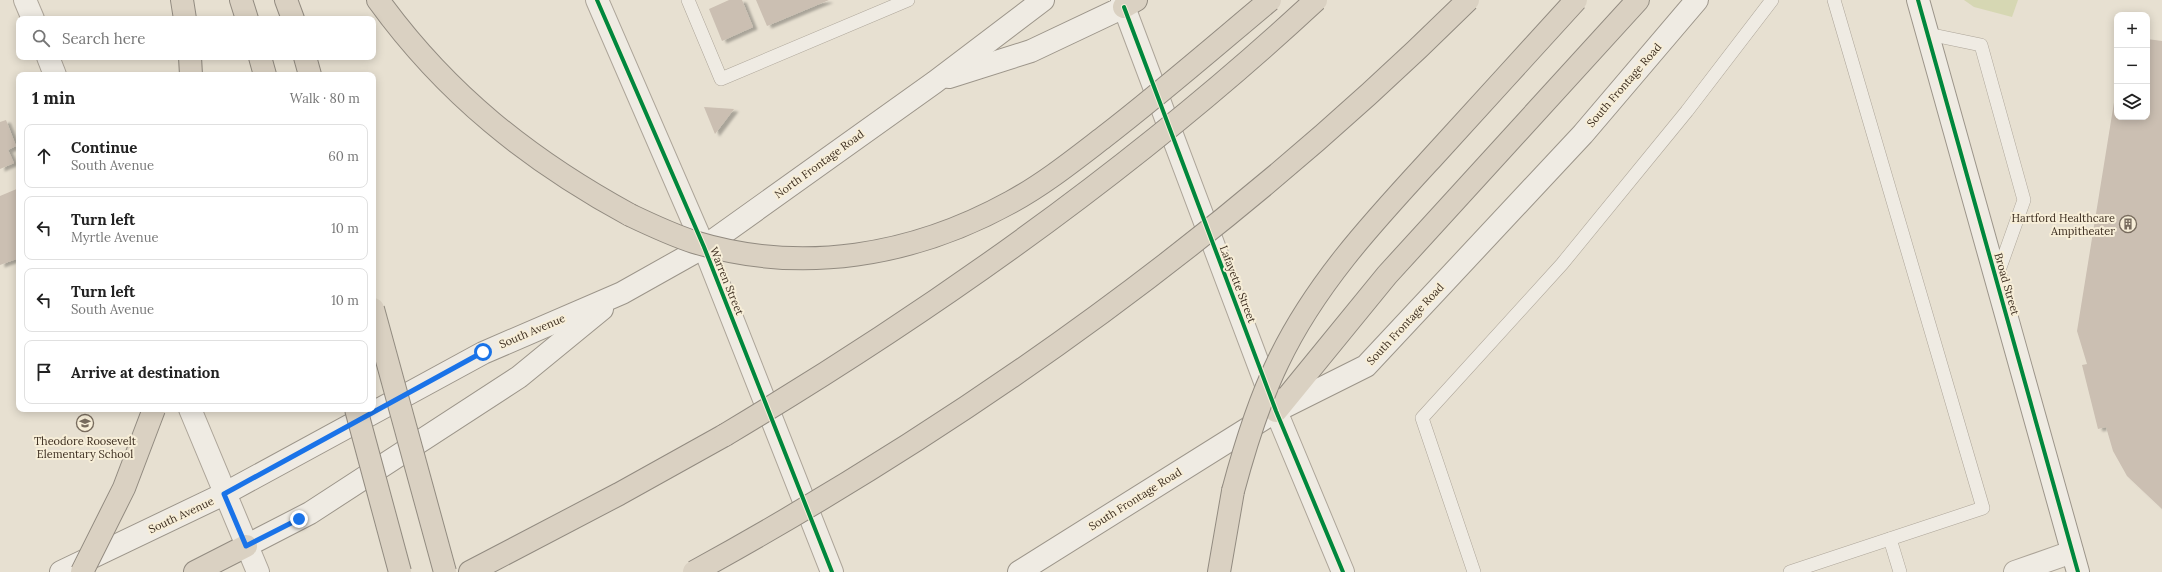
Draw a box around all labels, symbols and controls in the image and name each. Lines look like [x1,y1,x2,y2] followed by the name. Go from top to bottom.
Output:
[2114,12,2150,120] map controls
[2114,12,2150,48] button: +
[16,16,376,60] search box
[30,27,52,49] icon: search
[62,29,145,48] text: Search here
[1584,40,1665,130] street label: South Frontage Road
[2114,48,2150,84] button: −
[2114,84,2150,120] button: layers
[32,87,75,109] text: 1 min
[290,90,360,107] text: Walk · 80 m
[772,127,867,201] street label: North Frontage Road
[71,138,137,157] text: Continue
[33,145,55,167] icon: ahead
[328,148,359,165] text: 60 m
[71,157,154,174] text: South Avenue
[71,210,135,229] text: Turn left
[2012,211,2115,238] place label: Hartford Healthcare Ampitheater
[2118,214,2138,234] building icon: Hartford Healthcare Ampitheater
[33,217,55,239] icon: left
[331,220,359,237] text: 10 m
[71,229,158,246] text: Myrtle Avenue
[1217,243,1259,325] street label: Lafayette Street
[707,245,747,318] street label: Warren Street
[1991,251,2023,317] street label: Broad Street
[1363,280,1447,368] street label: South Frontage Road
[71,282,135,301] text: Turn left
[33,289,55,311] icon: left
[331,292,359,309] text: 10 m
[71,301,154,318] text: South Avenue
[497,311,567,351] street label: South Avenue
[474,343,492,361] route start
[33,361,55,383] icon: arrive
[71,363,220,382] text: Arrive at destination
[75,413,95,433] school or university icon: Theodore Roosevelt Elementary School
[34,434,137,461] place label: Theodore Roosevelt Elementary School
[1086,465,1184,533] street label: South Frontage Road
[146,494,216,536] street label: South Avenue
[290,510,308,528] route end

